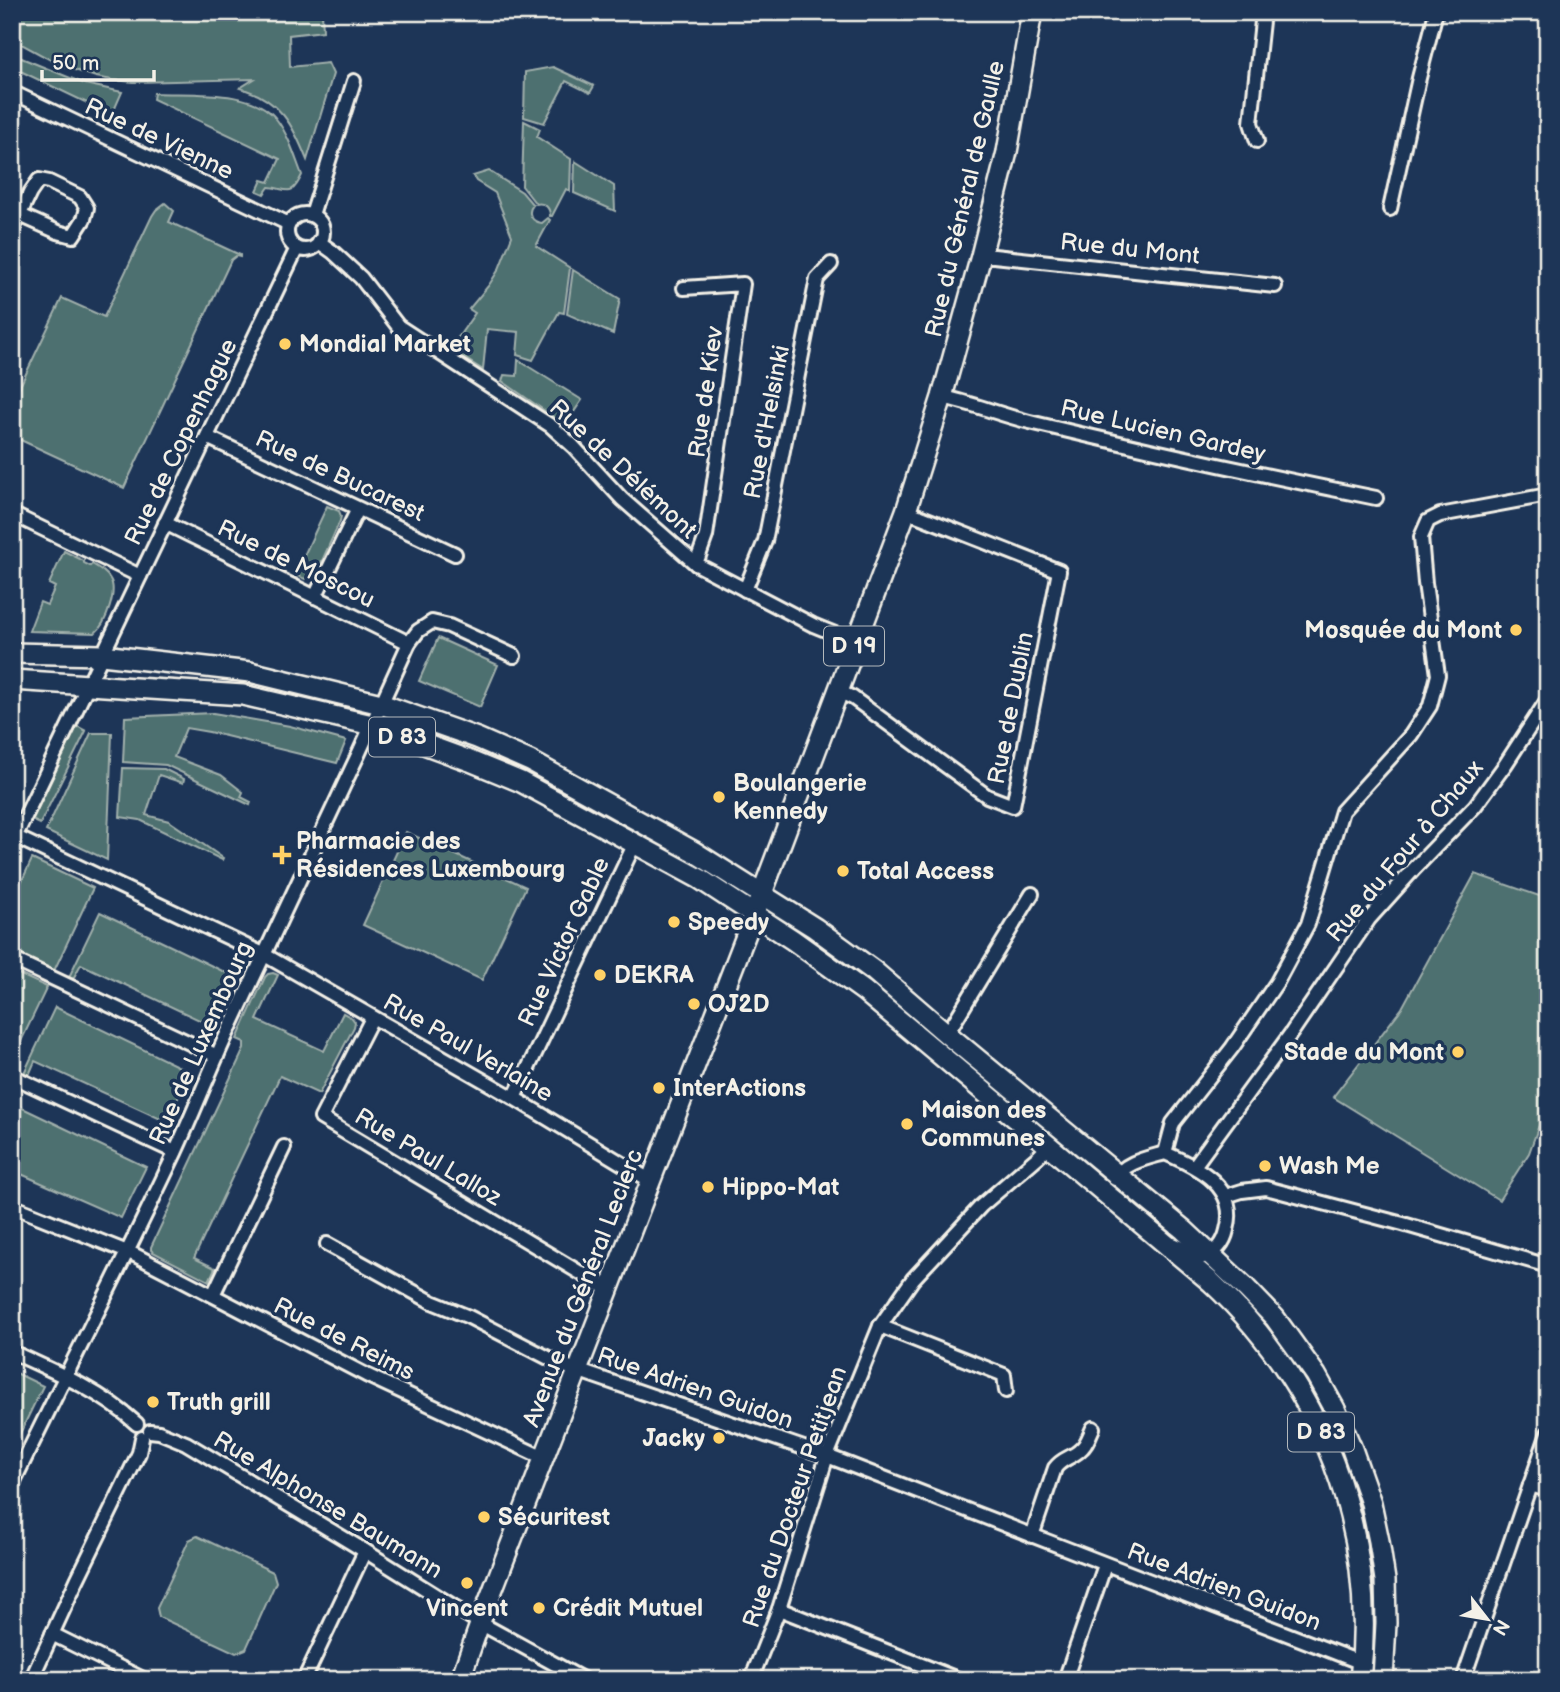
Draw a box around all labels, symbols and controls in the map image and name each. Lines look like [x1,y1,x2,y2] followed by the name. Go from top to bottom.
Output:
[42,38,154,82] scale bar
[52,51,99,76] text: 50 m
[919,58,1011,340] street label: Rue du Général de Gaulle
[80,92,238,186] street label: Rue de Vienne
[1059,227,1202,271] street label: Rue du Mont
[682,324,730,460] street label: Rue de Kiev
[299,330,471,359] place label: Mondial Market
[118,334,244,550] street label: Rue de Copenhague
[277,336,293,352] marker: Mondial Market
[738,343,796,501] street label: Rue d'Helsinki
[543,393,703,545] street label: Rue de Délémont
[1058,393,1268,469] street label: Rue Lucien Gardey
[251,424,430,528] street label: Rue de Bucarest
[213,513,379,615] street label: Rue de Moscou
[1304,616,1502,645] place label: Mosquée du Mont
[1508,622,1524,638] marker: Mosquée du Mont
[824,626,884,666] road number: D 19
[982,629,1040,787] street label: Rue de Dublin
[369,718,435,757] road number: D 83
[1320,754,1490,948] street label: Rue du Four à Chaux
[733,769,867,826] place label: Boulangerie Kennedy
[711,789,727,805] marker: Boulangerie Kennedy
[296,827,565,884] place label: Pharmacie des Résidences Luxembourg
[274,847,290,863] marker: Pharmacie des Résidences Luxembourg
[512,853,616,1031] street label: Rue Victor Gable
[857,857,994,886] place label: Total Access
[835,863,851,879] marker: Total Access
[688,908,769,937] place label: Speedy
[666,914,682,930] marker: Speedy
[143,937,259,1149] street label: Rue de Luxembourg
[614,961,694,990] place label: DEKRA
[592,967,608,983] marker: DEKRA
[378,988,558,1108] street label: Rue Paul Verlaine
[708,990,769,1019] place label: OJ2D
[686,996,702,1012] marker: OJ2D
[1284,1038,1444,1067] place label: Stade du Mont
[1450,1044,1466,1060] marker: Stade du Mont
[673,1074,806,1103] place label: InterActions
[651,1080,667,1096] marker: InterActions
[921,1096,1047,1153] place label: Maison des Communes
[349,1102,507,1212] street label: Rue Paul Lalloz
[899,1116,915,1132] marker: Maison des Communes
[517,1145,649,1431] street label: Avenue du Général Leclerc
[1279,1152,1380,1181] place label: Wash Me
[1257,1158,1273,1174] marker: Wash Me
[722,1173,839,1202] place label: Hippo-Mat
[700,1179,716,1195] marker: Hippo-Mat
[269,1291,419,1387] street label: Rue de Reims
[593,1341,797,1435] street label: Rue Adrien Guidon
[737,1363,853,1631] street label: Rue du Docteur Petitjean
[167,1388,271,1417] place label: Truth grill
[145,1394,161,1410] marker: Truth grill
[1288,1413,1354,1452] road number: D 83
[643,1424,705,1453] place label: Jacky
[208,1425,448,1585] street label: Rue Alphonse Baumann
[711,1430,727,1446] marker: Jacky
[498,1503,610,1532] place label: Sécuritest
[476,1509,492,1525] marker: Sécuritest
[1123,1537,1325,1637] street label: Rue Adrien Guidon
[459,1575,475,1591] marker: Vincent
[1452,1584,1522,1654] north arrow
[426,1594,508,1623] place label: Vincent
[553,1594,703,1623] place label: Crédit Mutuel
[531,1600,547,1616] marker: Crédit Mutuel
[1487,1615,1514,1639] text: N

